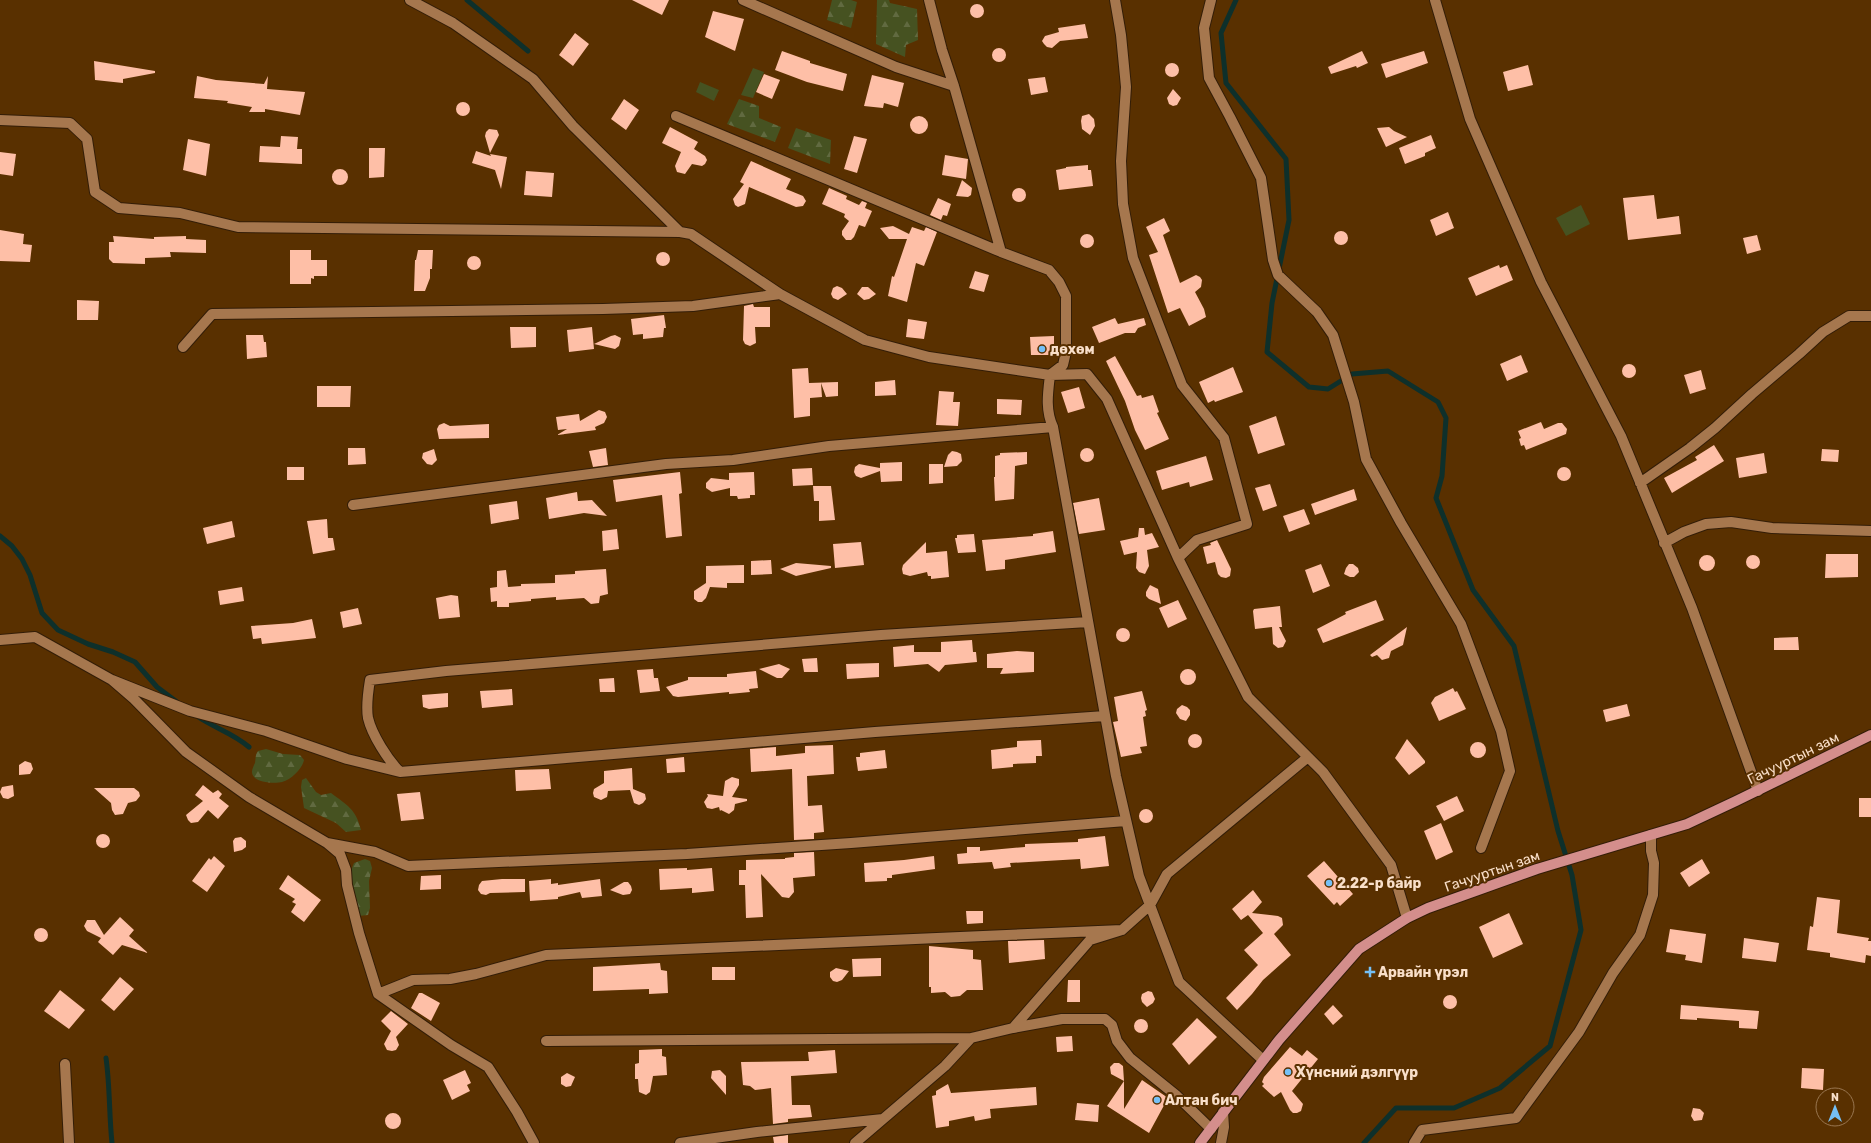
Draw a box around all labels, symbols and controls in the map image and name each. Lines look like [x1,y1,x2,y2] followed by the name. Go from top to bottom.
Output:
[1050,341,1095,358] place label: дөхөм
[1037,344,1047,354] marker: дөхөм
[1745,729,1842,788] street label: Гачууртын зам
[1442,847,1542,896] street label: Гачууртын зам
[1337,875,1421,892] place label: 2.22-р байр
[1324,878,1334,888] marker: 2.22-р байр
[1378,964,1468,981] place label: Арвайн үрэл
[1365,967,1375,977] marker: Арвайн үрэл
[1296,1064,1418,1081] place label: Хүнсний дэлгүүр
[1283,1067,1293,1077] marker: Хүнсний дэлгүүр
[1815,1087,1855,1127] north arrow
[1831,1091,1839,1104] text: N
[1165,1092,1238,1109] place label: Алтан бич
[1152,1095,1162,1105] marker: Алтан бич

